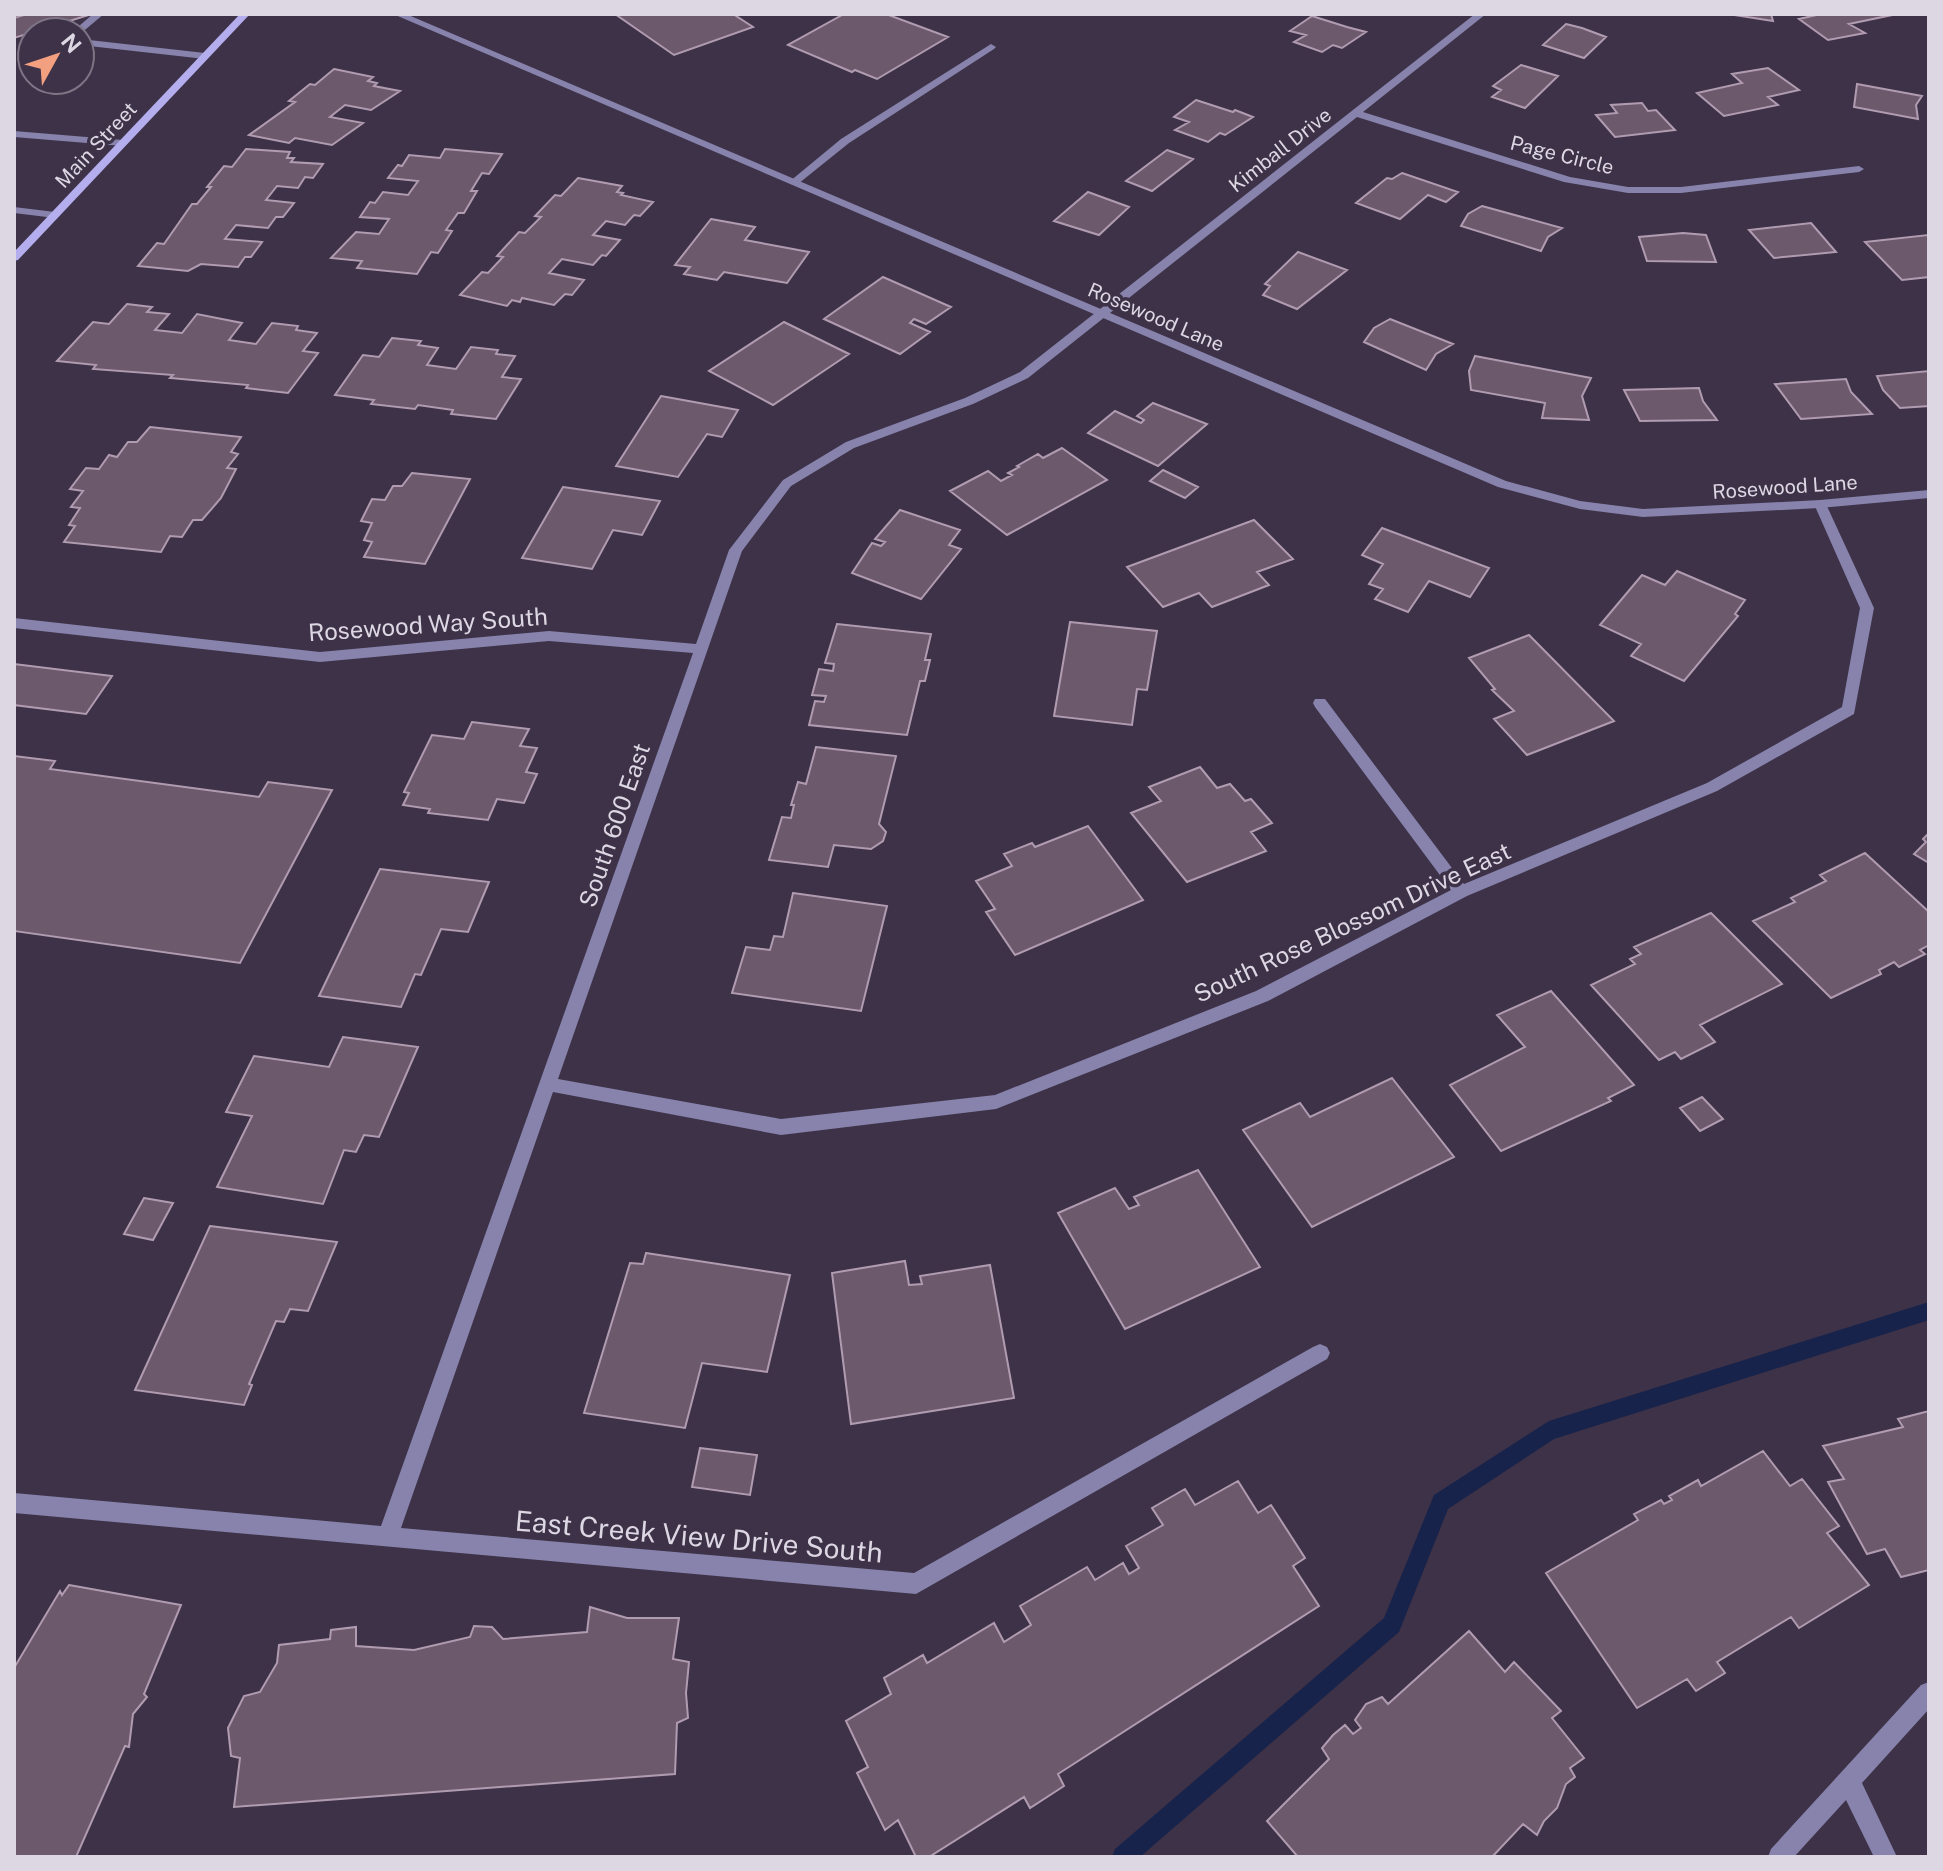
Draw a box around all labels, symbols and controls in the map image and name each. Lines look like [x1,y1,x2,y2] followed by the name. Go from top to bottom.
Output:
[16,16,96,96] north arrow
[56,28,87,58] text: N
[50,97,142,193] street label: Main Street
[1224,103,1336,197] street label: Kimball Drive
[1508,131,1616,179] street label: Page Circle
[1084,277,1228,357] street label: Rosewood Lane
[1711,470,1859,504] street label: Rosewood Lane
[307,602,549,646] street label: Rosewood Way South
[573,739,655,911] street label: South 600 East
[1189,836,1515,1008] street label: South Rose Blossom Drive East
[514,1503,884,1569] street label: East Creek View Drive South

